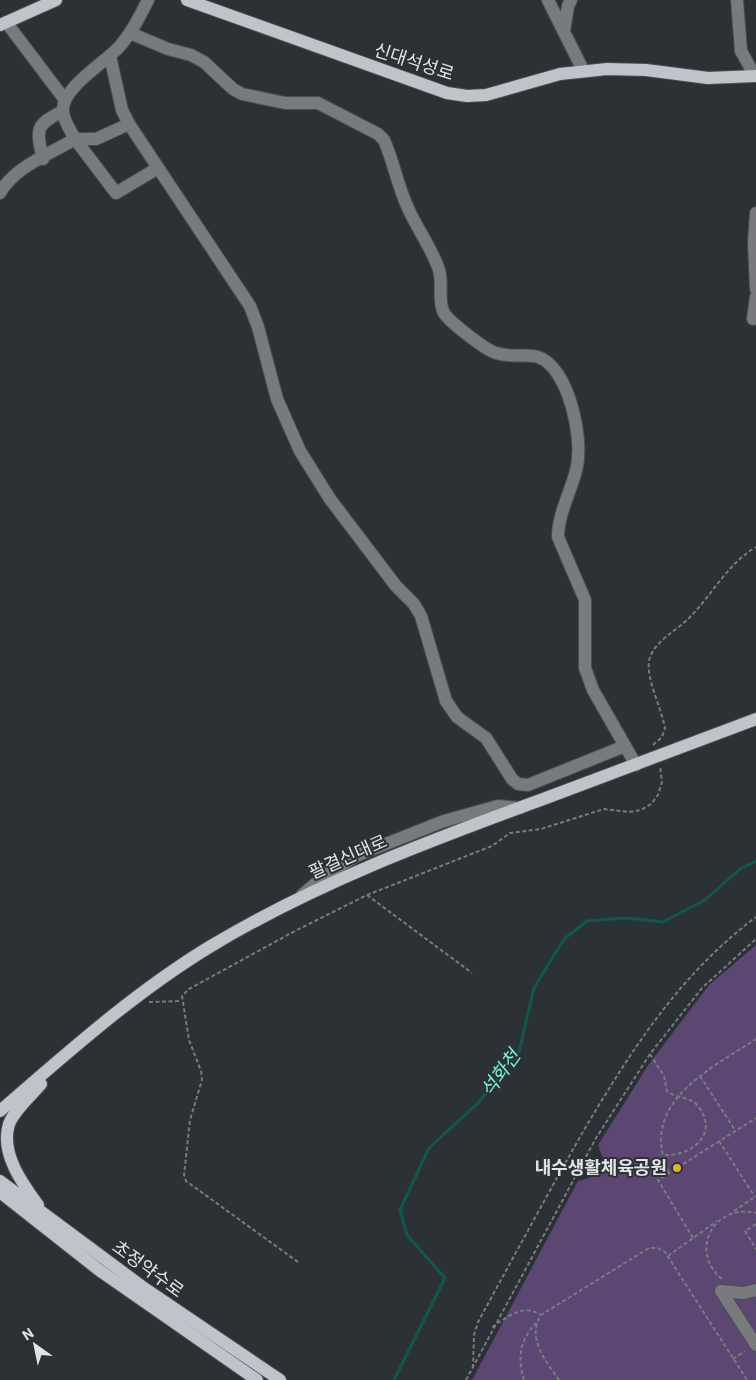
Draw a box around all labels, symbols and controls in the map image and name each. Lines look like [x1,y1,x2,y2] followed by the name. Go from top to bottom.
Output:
[372,39,457,84] street label: 신대석성로
[306,830,390,883] street label: 팔결신대로
[476,1044,526,1101] water label: 석화천
[535,1157,667,1178] place label: 내수생활체육공원
[671,1162,683,1174] marker: 내수생활체육공원
[109,1236,188,1301] street label: 초정약수로
[10,1320,60,1370] north arrow
[19,1325,36,1344] text: N

